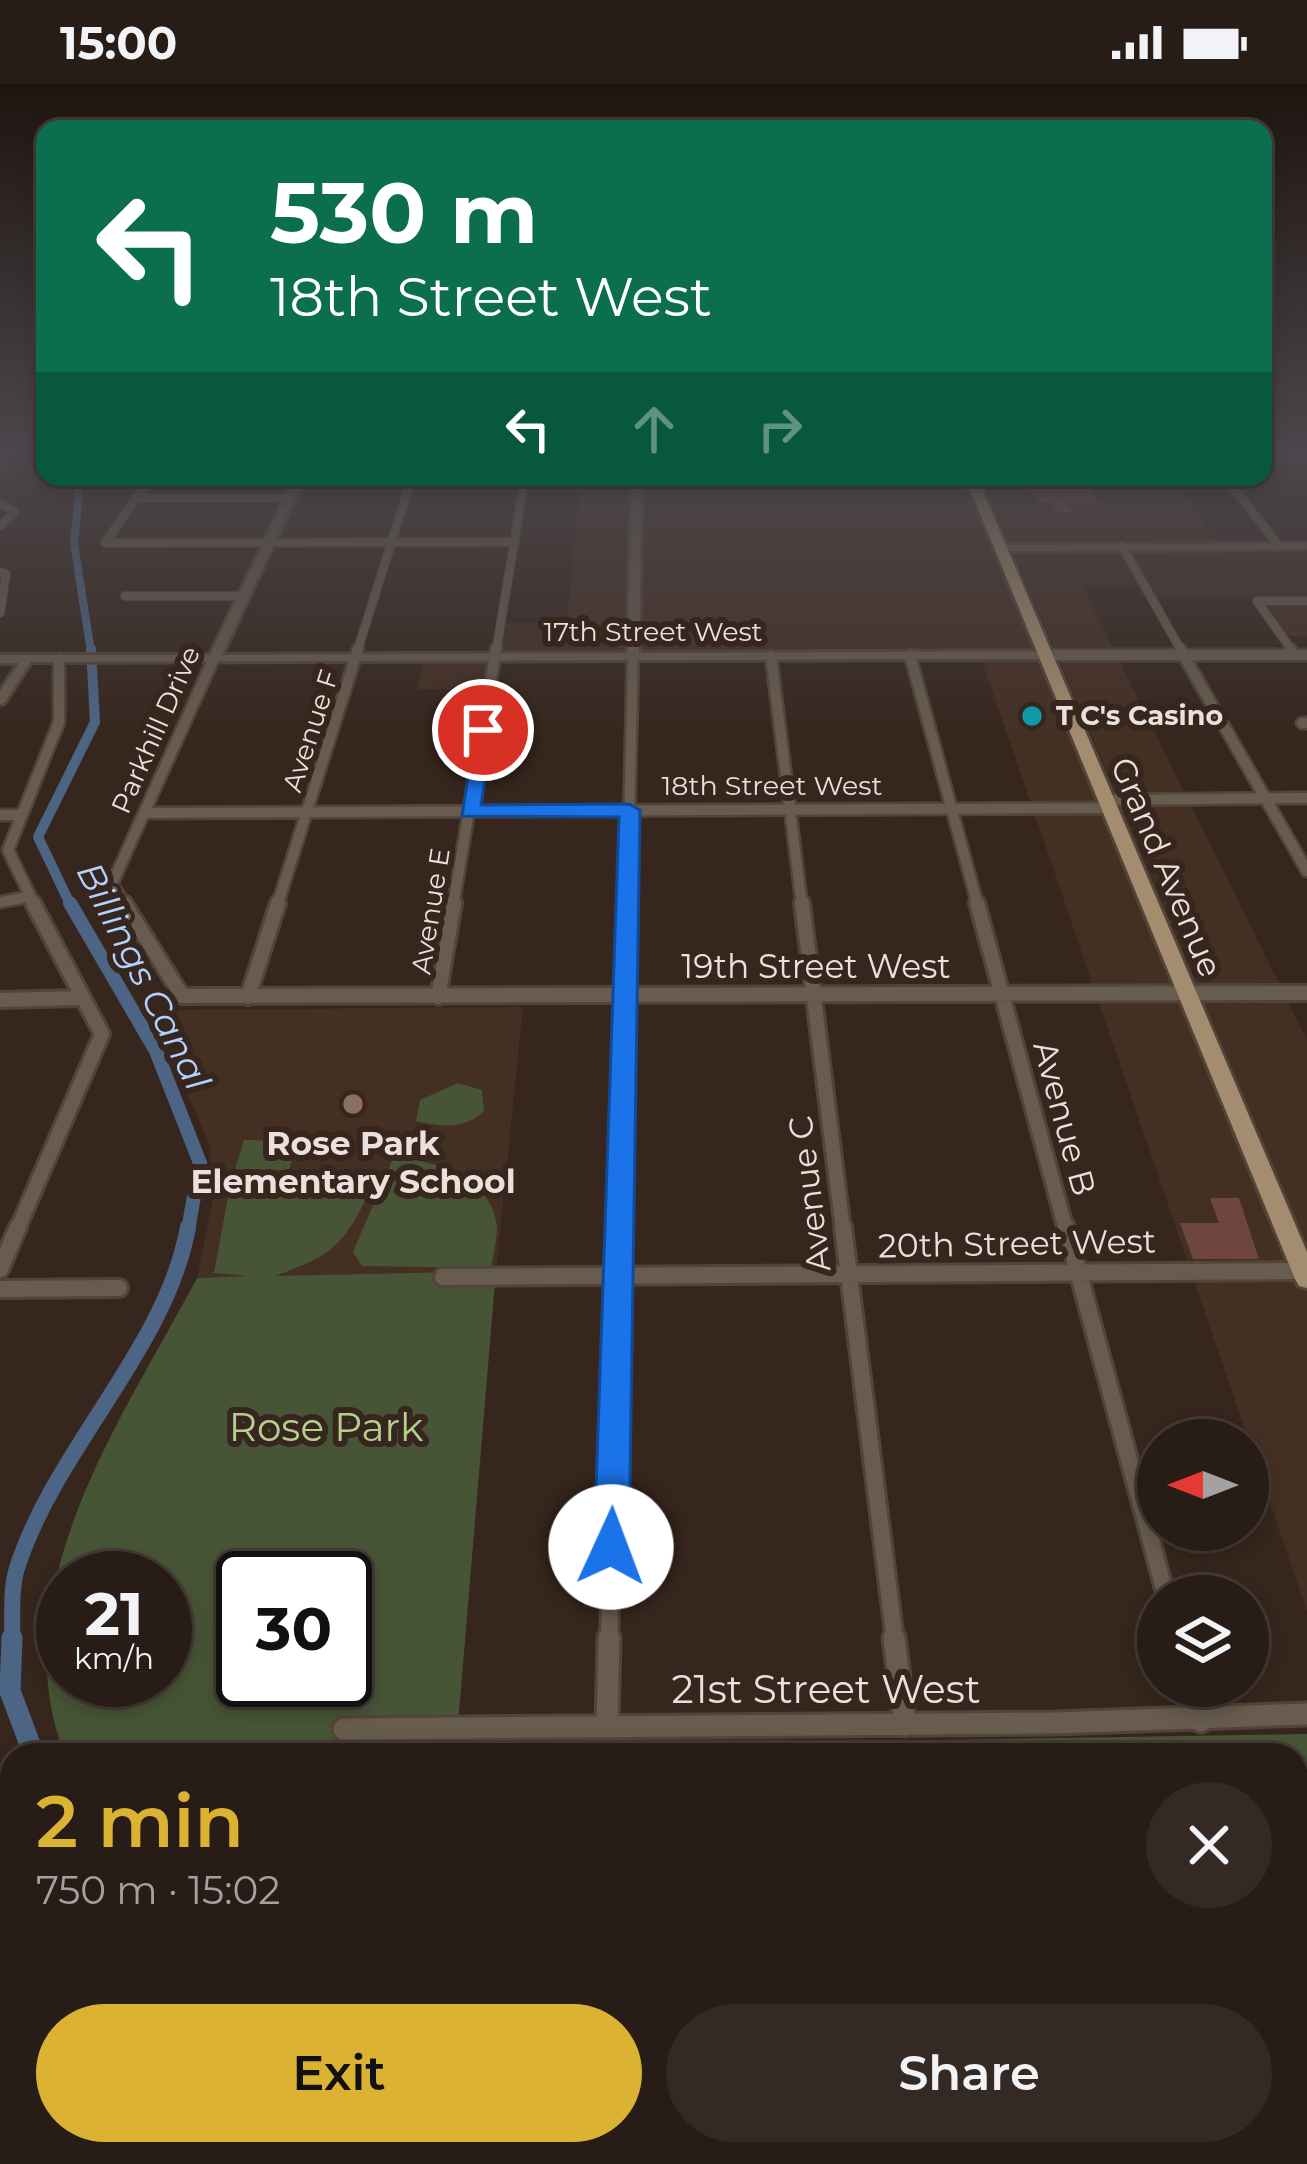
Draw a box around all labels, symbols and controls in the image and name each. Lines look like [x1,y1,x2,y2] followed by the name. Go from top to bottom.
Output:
[60,15,177,70] text: 15:00
[270,162,538,264] text: 530 m
[72,168,228,324] icon: left
[270,264,712,330] text: 18th Street West
[495,396,561,462] icon: left
[621,396,687,462] icon: ahead
[747,396,813,462] icon: right
[543,615,763,648] street label: 17th Street West
[104,641,207,819] street label: Parkhill Drive
[275,666,346,796] street label: Avenue F
[432,679,534,781] pin
[450,697,516,763] icon: arrive
[1056,699,1223,732] place label: T C's Casino
[1019,703,1045,729] marker: T C's Casino
[1103,751,1231,983] street label: Grand Avenue
[662,769,882,802] street label: 18th Street West
[404,846,457,976] street label: Avenue E
[68,855,220,1098] water label: Billings Canal
[681,946,951,986] street label: 19th Street West
[1025,1036,1105,1200] street label: Avenue B
[340,1091,366,1117] marker: Rose Park Elementary School
[780,1114,838,1274] street label: Avenue C
[190,1123,516,1201] place label: Rose Park Elementary School
[878,1221,1156,1265] street label: 20th Street West
[229,1403,424,1451] park label: Rose Park
[1137,1419,1269,1551] north arrow
[1137,1419,1269,1707] map controls
[548,1484,674,1610] position arrow
[216,1551,372,1707] speed limit sign: 30
[1137,1575,1269,1707] button: layers
[85,1577,143,1650] text: 21
[74,1640,154,1677] text: km/h
[671,1665,981,1713] street label: 21st Street West
[36,1777,244,1865] text: 2 min
[1146,1782,1272,1908] button: close
[36,1866,280,1914] text: 750 m · 15:02
[36,2004,642,2142] button: Exit
[666,2004,1272,2142] button: Share

